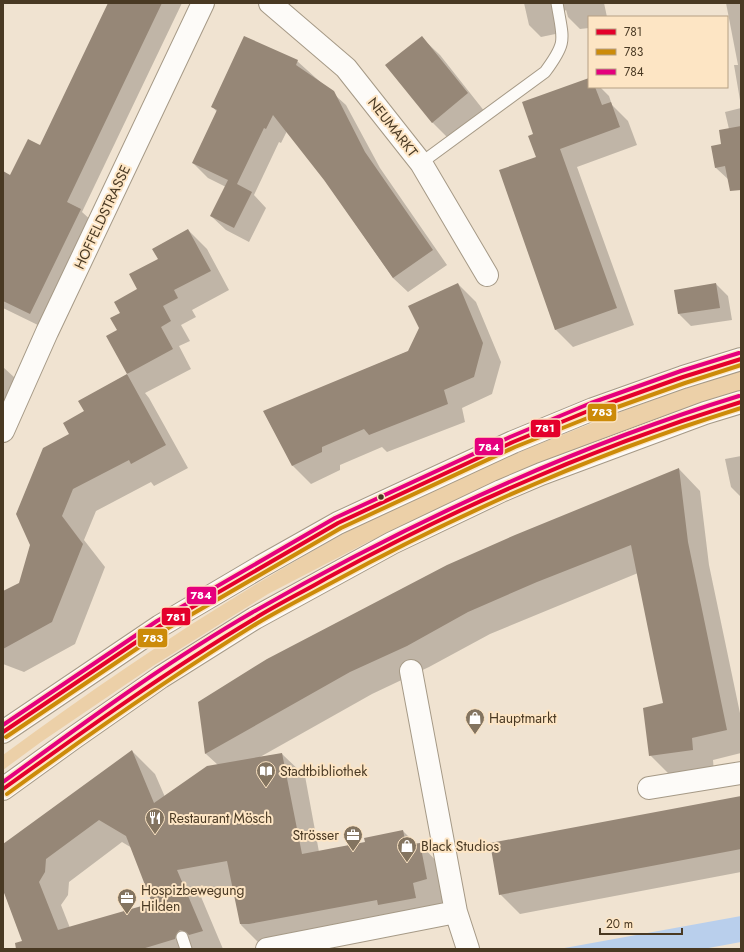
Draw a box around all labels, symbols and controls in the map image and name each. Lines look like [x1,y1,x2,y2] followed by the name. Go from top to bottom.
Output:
[588,16,728,88] legend
[624,23,642,41] text: 781
[624,43,644,61] text: 783
[624,63,644,81] text: 784
[363,93,423,161] street label: NEUMARKT
[69,162,135,272] street label: HOFFELDSTRASSE
[587,403,617,422] line badge: 783
[592,404,612,420] text: 783
[530,419,561,438] line badge: 781
[535,420,555,436] text: 781
[474,437,504,456] line badge: 784
[478,439,500,455] text: 784
[376,492,386,502] unlabelled marker
[186,586,217,605] line badge: 784
[190,587,212,603] text: 784
[161,607,191,626] line badge: 781
[166,609,186,625] text: 781
[137,628,168,648] line badge: 783
[143,630,163,646] text: 783
[464,707,486,735] shop icon: Hauptmarkt
[489,708,557,728] place label: Hauptmarkt
[255,760,277,788] library icon: Stadtbibliothek
[280,761,368,781] place label: Stadtbibliothek
[144,807,166,835] restaurant icon: Restaurant Mösch
[169,808,272,828] place label: Restaurant Mösch
[342,824,364,852] office icon: Strösser
[292,825,339,845] place label: Strösser
[396,835,418,863] shop icon: Black Studios
[421,836,499,856] place label: Black Studios
[141,880,245,916] place label: Hospizbewegung Hilden
[116,887,138,915] office icon: Hospizbewegung Hilden
[600,910,682,936] scale bar
[606,915,633,933] text: 20 m

